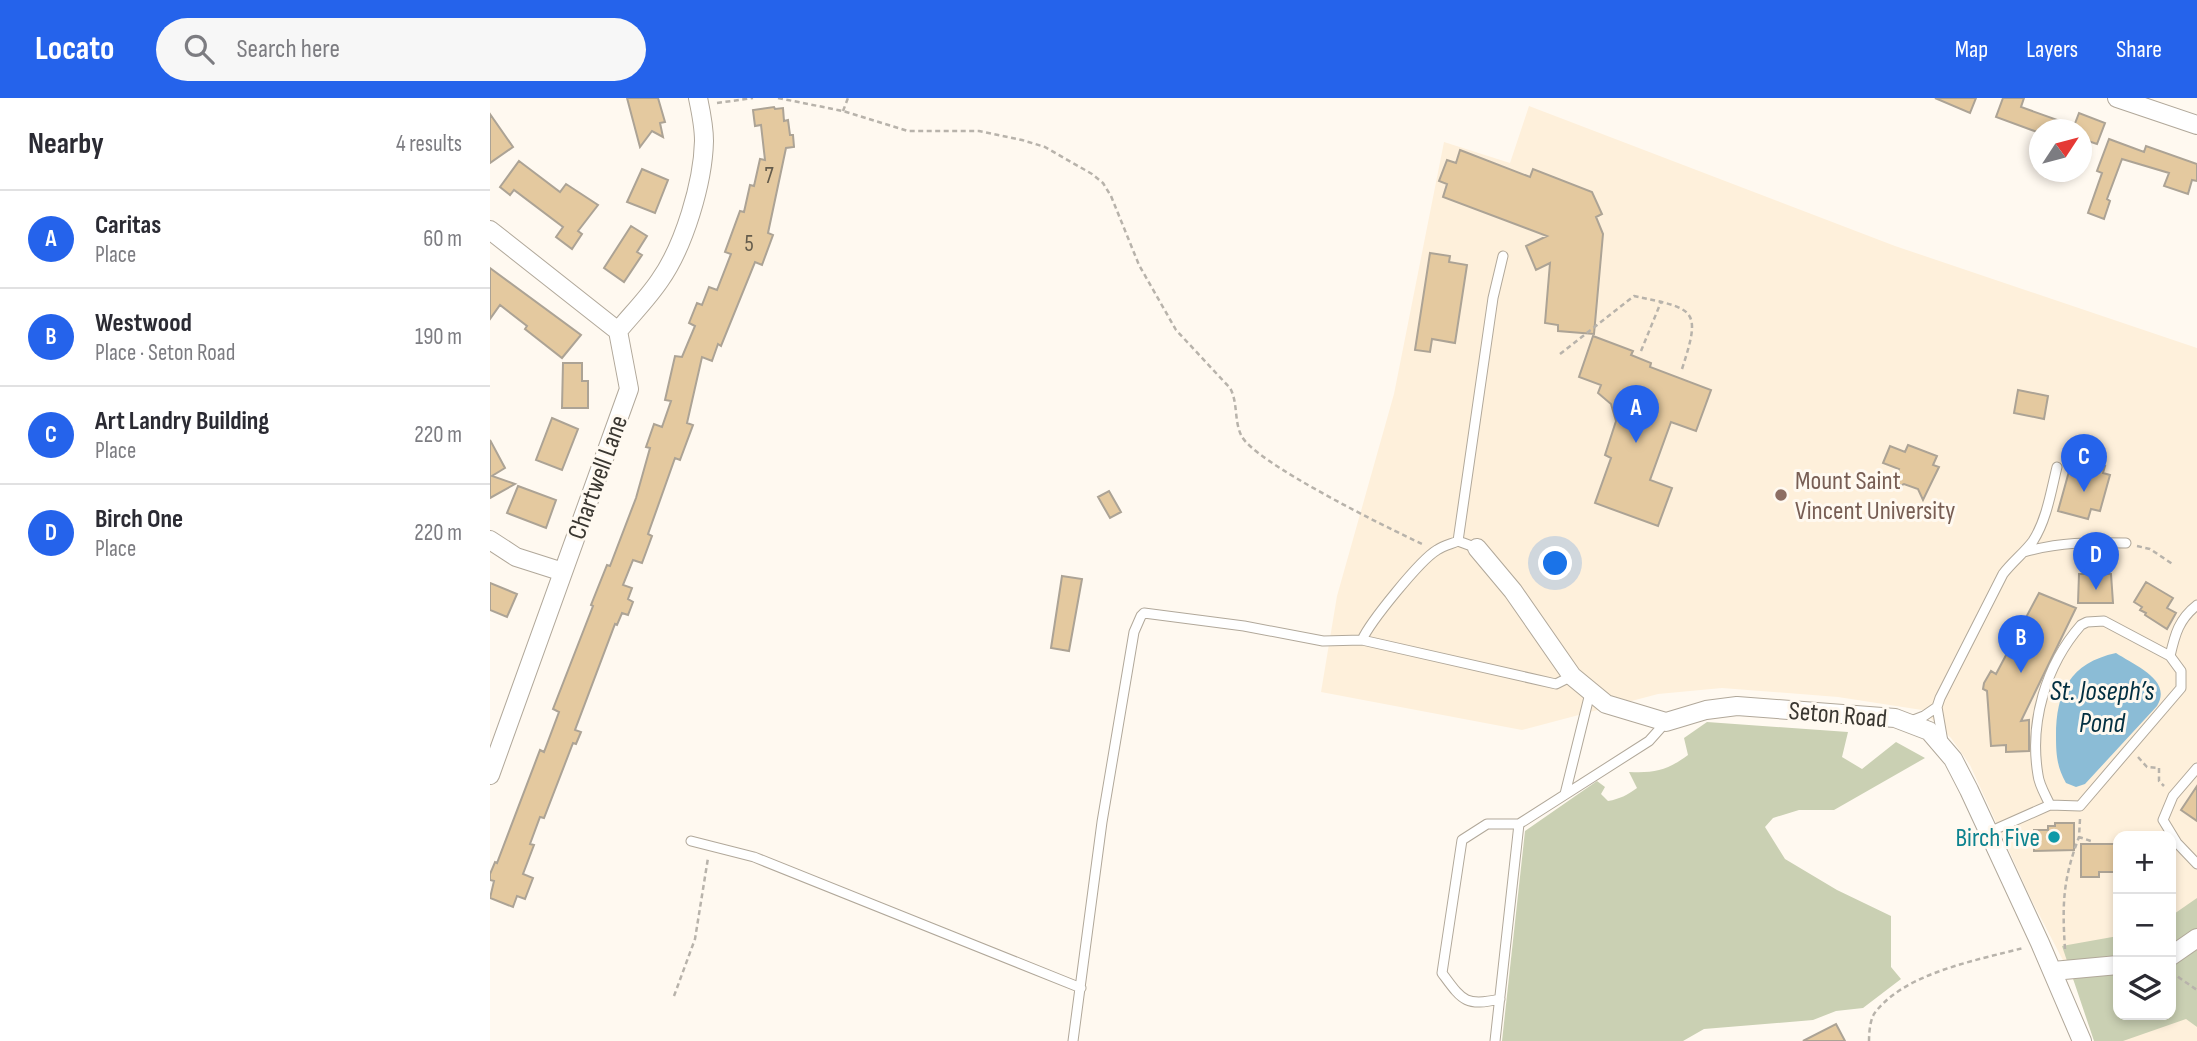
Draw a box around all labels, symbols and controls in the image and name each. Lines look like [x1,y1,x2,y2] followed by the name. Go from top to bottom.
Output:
[156,18,646,81] search box
[35,29,114,69] text: Locato
[180,30,218,68] icon: search
[236,34,340,65] text: Search here
[1955,35,1988,64] text: Map
[2026,35,2078,64] text: Layers
[2116,35,2162,64] text: Share
[2029,119,2092,182] north arrow
[28,126,104,162] text: Nearby
[396,130,462,158] text: 4 results
[764,162,774,190] house number: 7
[95,210,161,241] text: Caritas
[46,225,56,253] text: A
[423,225,462,253] text: 60 m
[744,230,754,258] house number: 5
[95,241,136,269] text: Place
[95,308,192,339] text: Westwood
[46,323,56,351] text: B
[415,323,462,351] text: 190 m
[95,339,235,367] text: Place · Seton Road
[1613,385,1659,443] pin: A
[95,406,269,437] text: Art Landry Building
[562,411,635,544] street label: Chartwell Lane
[45,421,57,449] text: C
[414,421,462,449] text: 220 m
[2061,434,2107,492] pin: C
[95,437,136,465] text: Place
[1795,466,1955,527] place label: Mount Saint Vincent University
[1773,487,1789,503] marker: Mount Saint Vincent University
[95,504,183,535] text: Birch One
[45,519,57,547] text: D
[414,519,462,547] text: 220 m
[2073,532,2119,590] pin: D
[95,535,136,563] text: Place
[1538,546,1572,580] your location
[1998,615,2044,673] pin: B
[2050,675,2155,740] water label: St. Joseph’s Pond
[1787,696,1888,735] street label: Seton Road
[1955,823,2040,854] place label: Birch Five
[2046,829,2062,845] marker: Birch Five
[2113,831,2176,1020] map controls
[2113,831,2176,894] button: +
[2113,894,2176,957] button: −
[2113,957,2176,1020] button: layers

